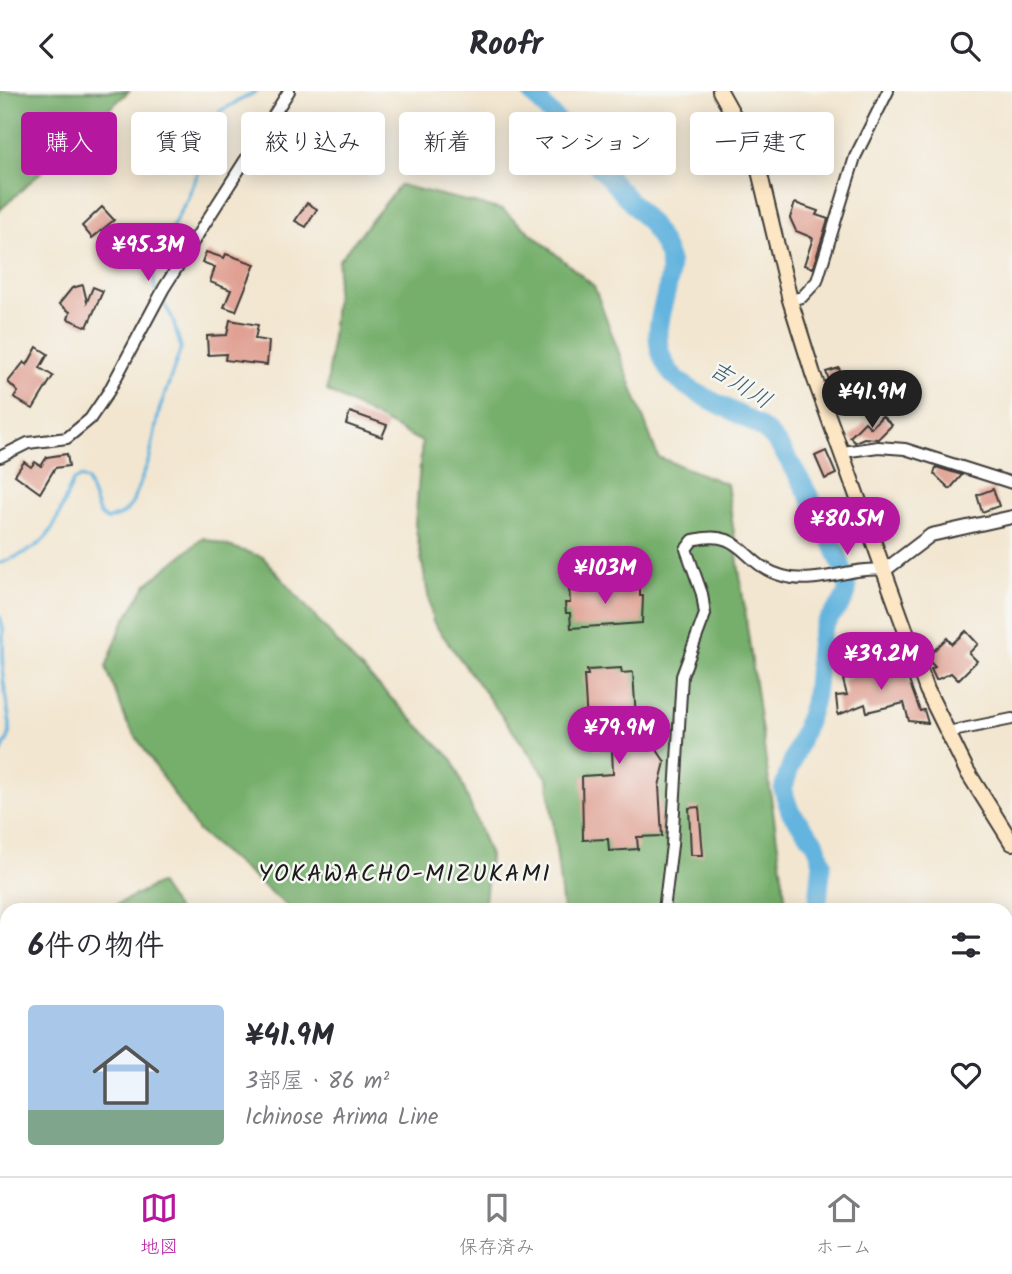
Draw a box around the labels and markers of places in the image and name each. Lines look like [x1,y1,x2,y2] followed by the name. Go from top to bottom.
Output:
[91,223,205,283] pin: ¥95.3M
[815,371,929,430] pin: ¥41.9M
[790,497,904,557] pin: ¥80.5M
[556,547,654,606] pin: ¥103M
[824,633,938,692] pin: ¥39.2M
[562,707,676,766] pin: ¥79.9M

